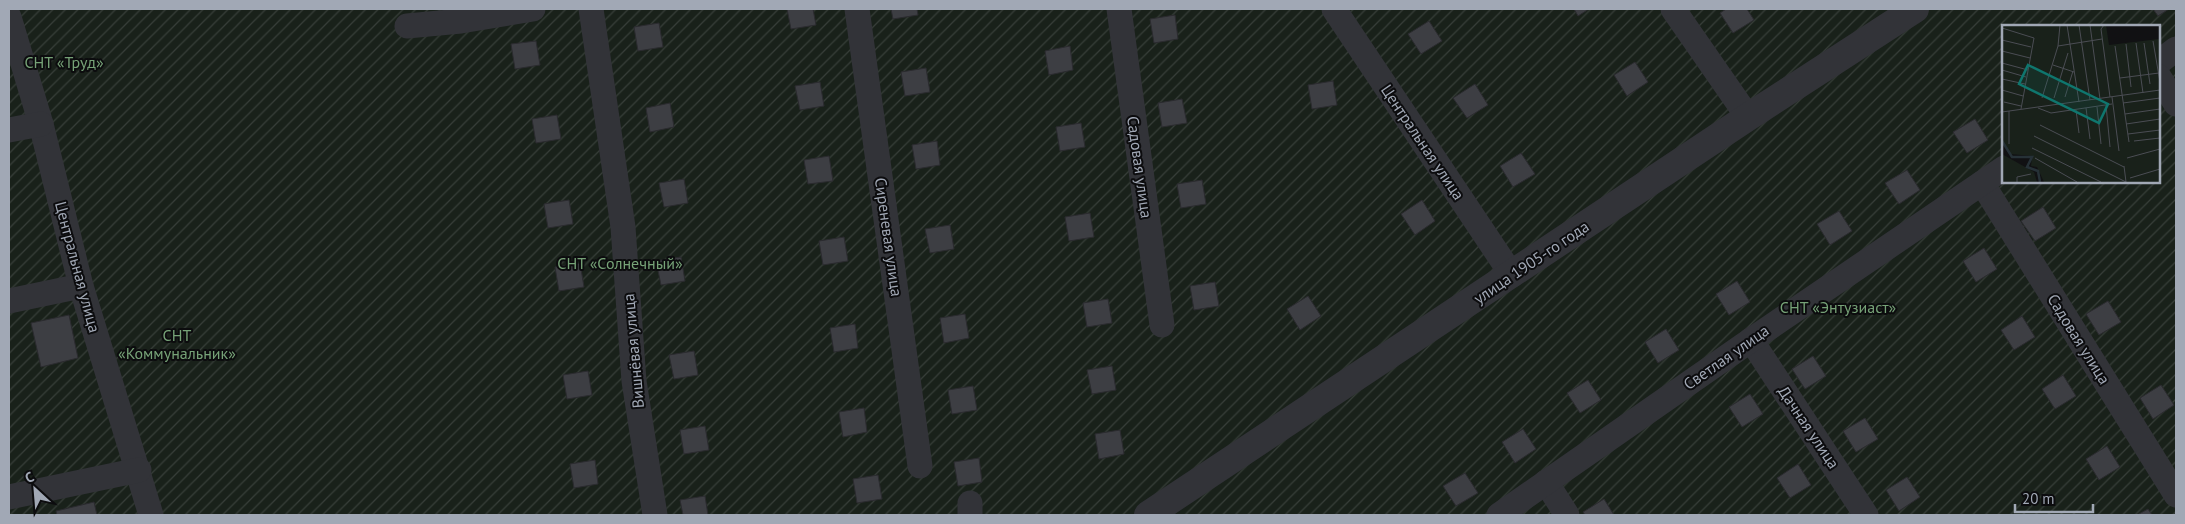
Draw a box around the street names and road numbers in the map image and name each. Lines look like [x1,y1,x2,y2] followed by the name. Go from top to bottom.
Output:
[1377,80,1469,204] street label: Центральная улица
[1123,115,1157,219] street label: Садовая улица
[871,176,907,298] street label: Сиреневая улица
[51,199,105,335] street label: Центральная улица
[1470,216,1592,308] street label: улица 1905-го года
[2043,290,2115,388] street label: Садовая улица
[618,293,648,409] street label: Вишнёвая улица
[1679,320,1773,394] street label: Светлая улица
[1774,382,1844,472] street label: Дачная улица

